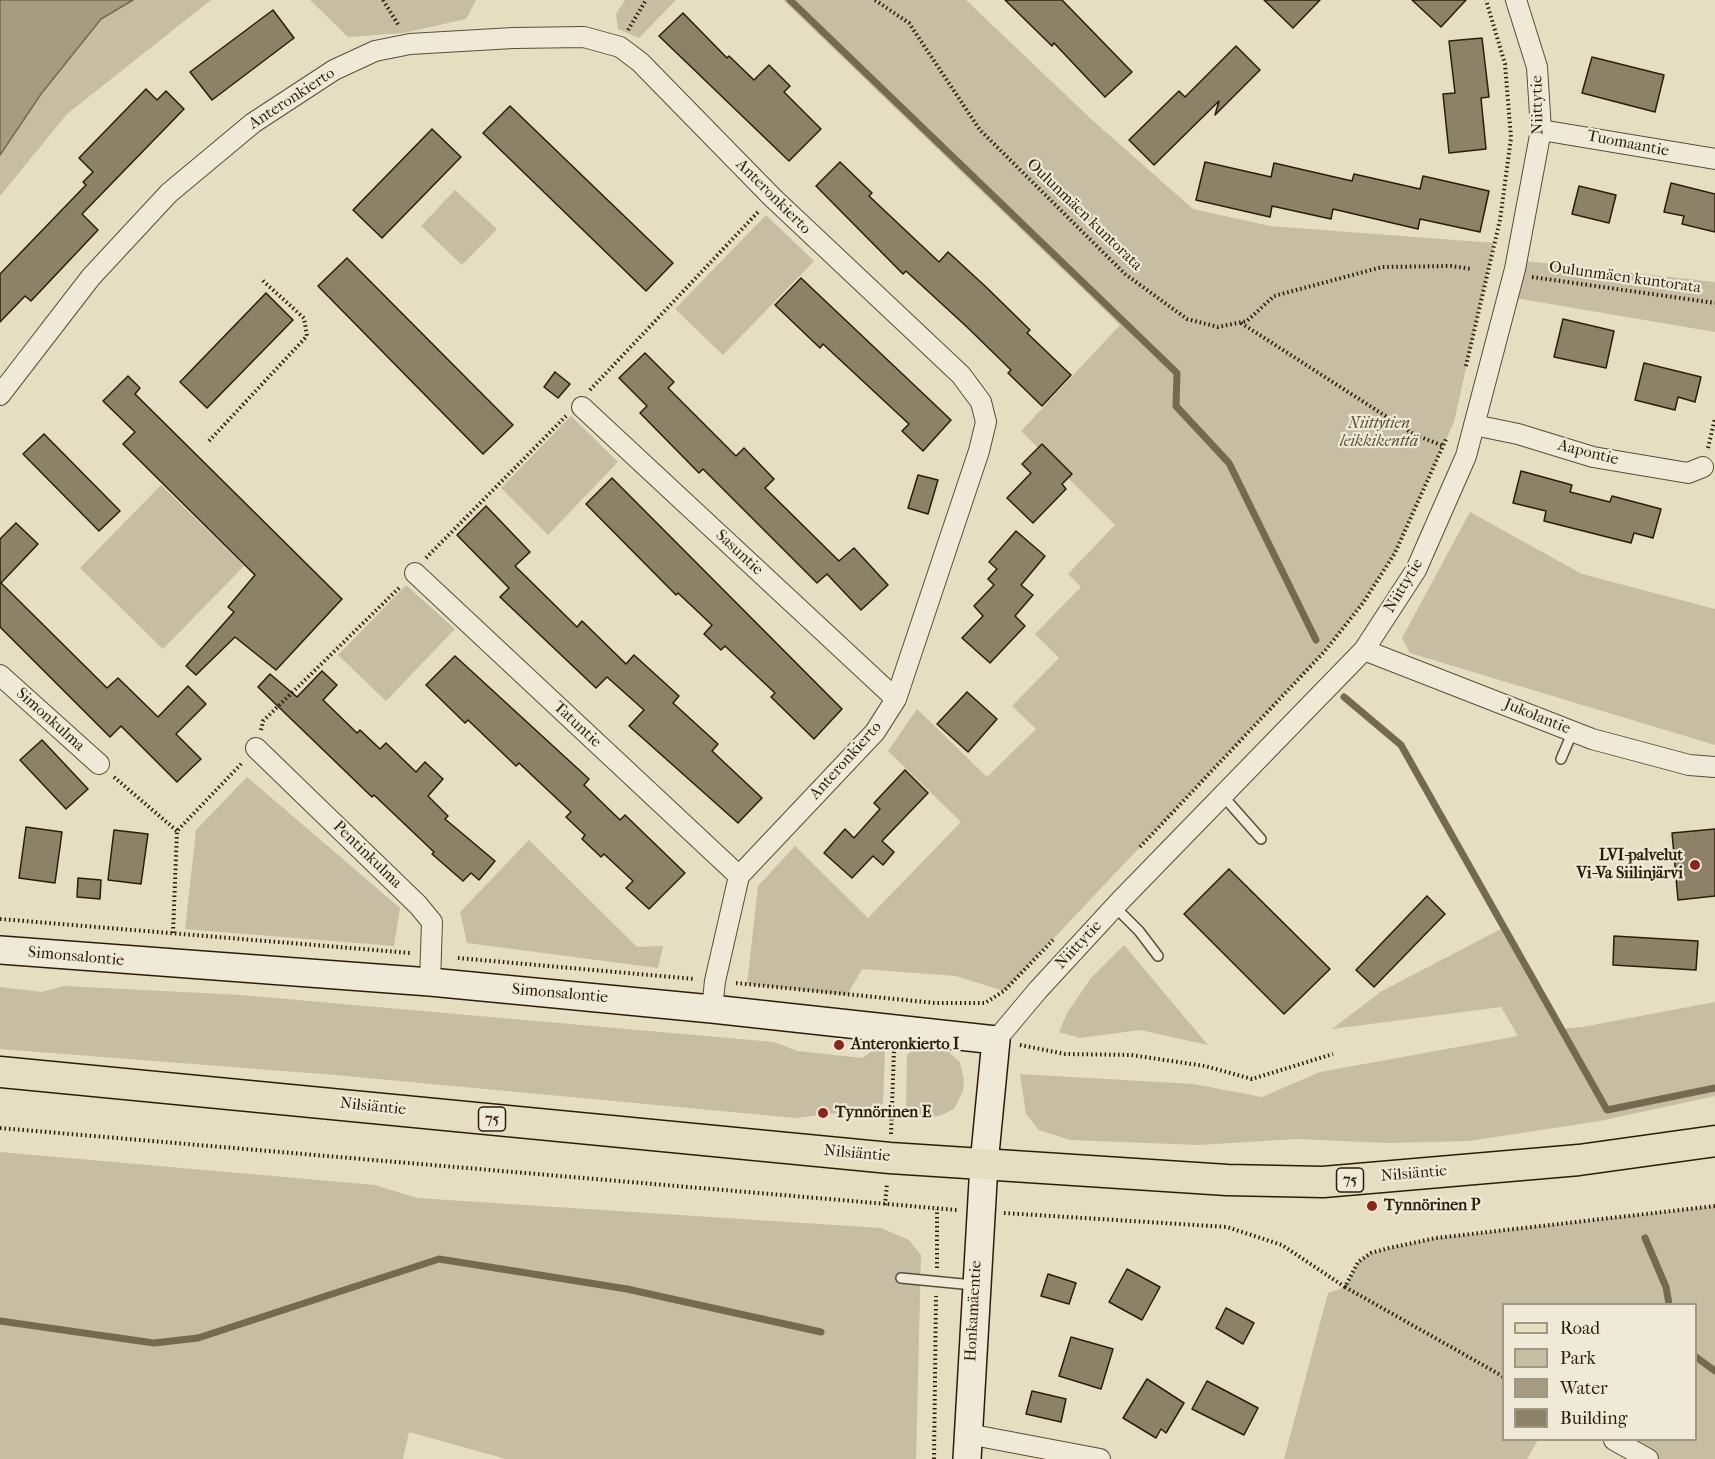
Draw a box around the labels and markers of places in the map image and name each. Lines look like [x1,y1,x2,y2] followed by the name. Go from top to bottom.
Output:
[1576,846,1683,884] place label: LVI-palvelut Vi-Va Siilinjärvi
[1688,858,1702,872] marker: LVI-palvelut Vi-Va Siilinjärvi
[851,1035,959,1055] place label: Anteronkierto I
[832,1038,846,1052] marker: Anteronkierto I
[835,1103,932,1123] place label: Tynnörinen E
[816,1106,830,1120] marker: Tynnörinen E
[1384,1196,1480,1216] place label: Tynnörinen P
[1365,1199,1379,1213] marker: Tynnörinen P

